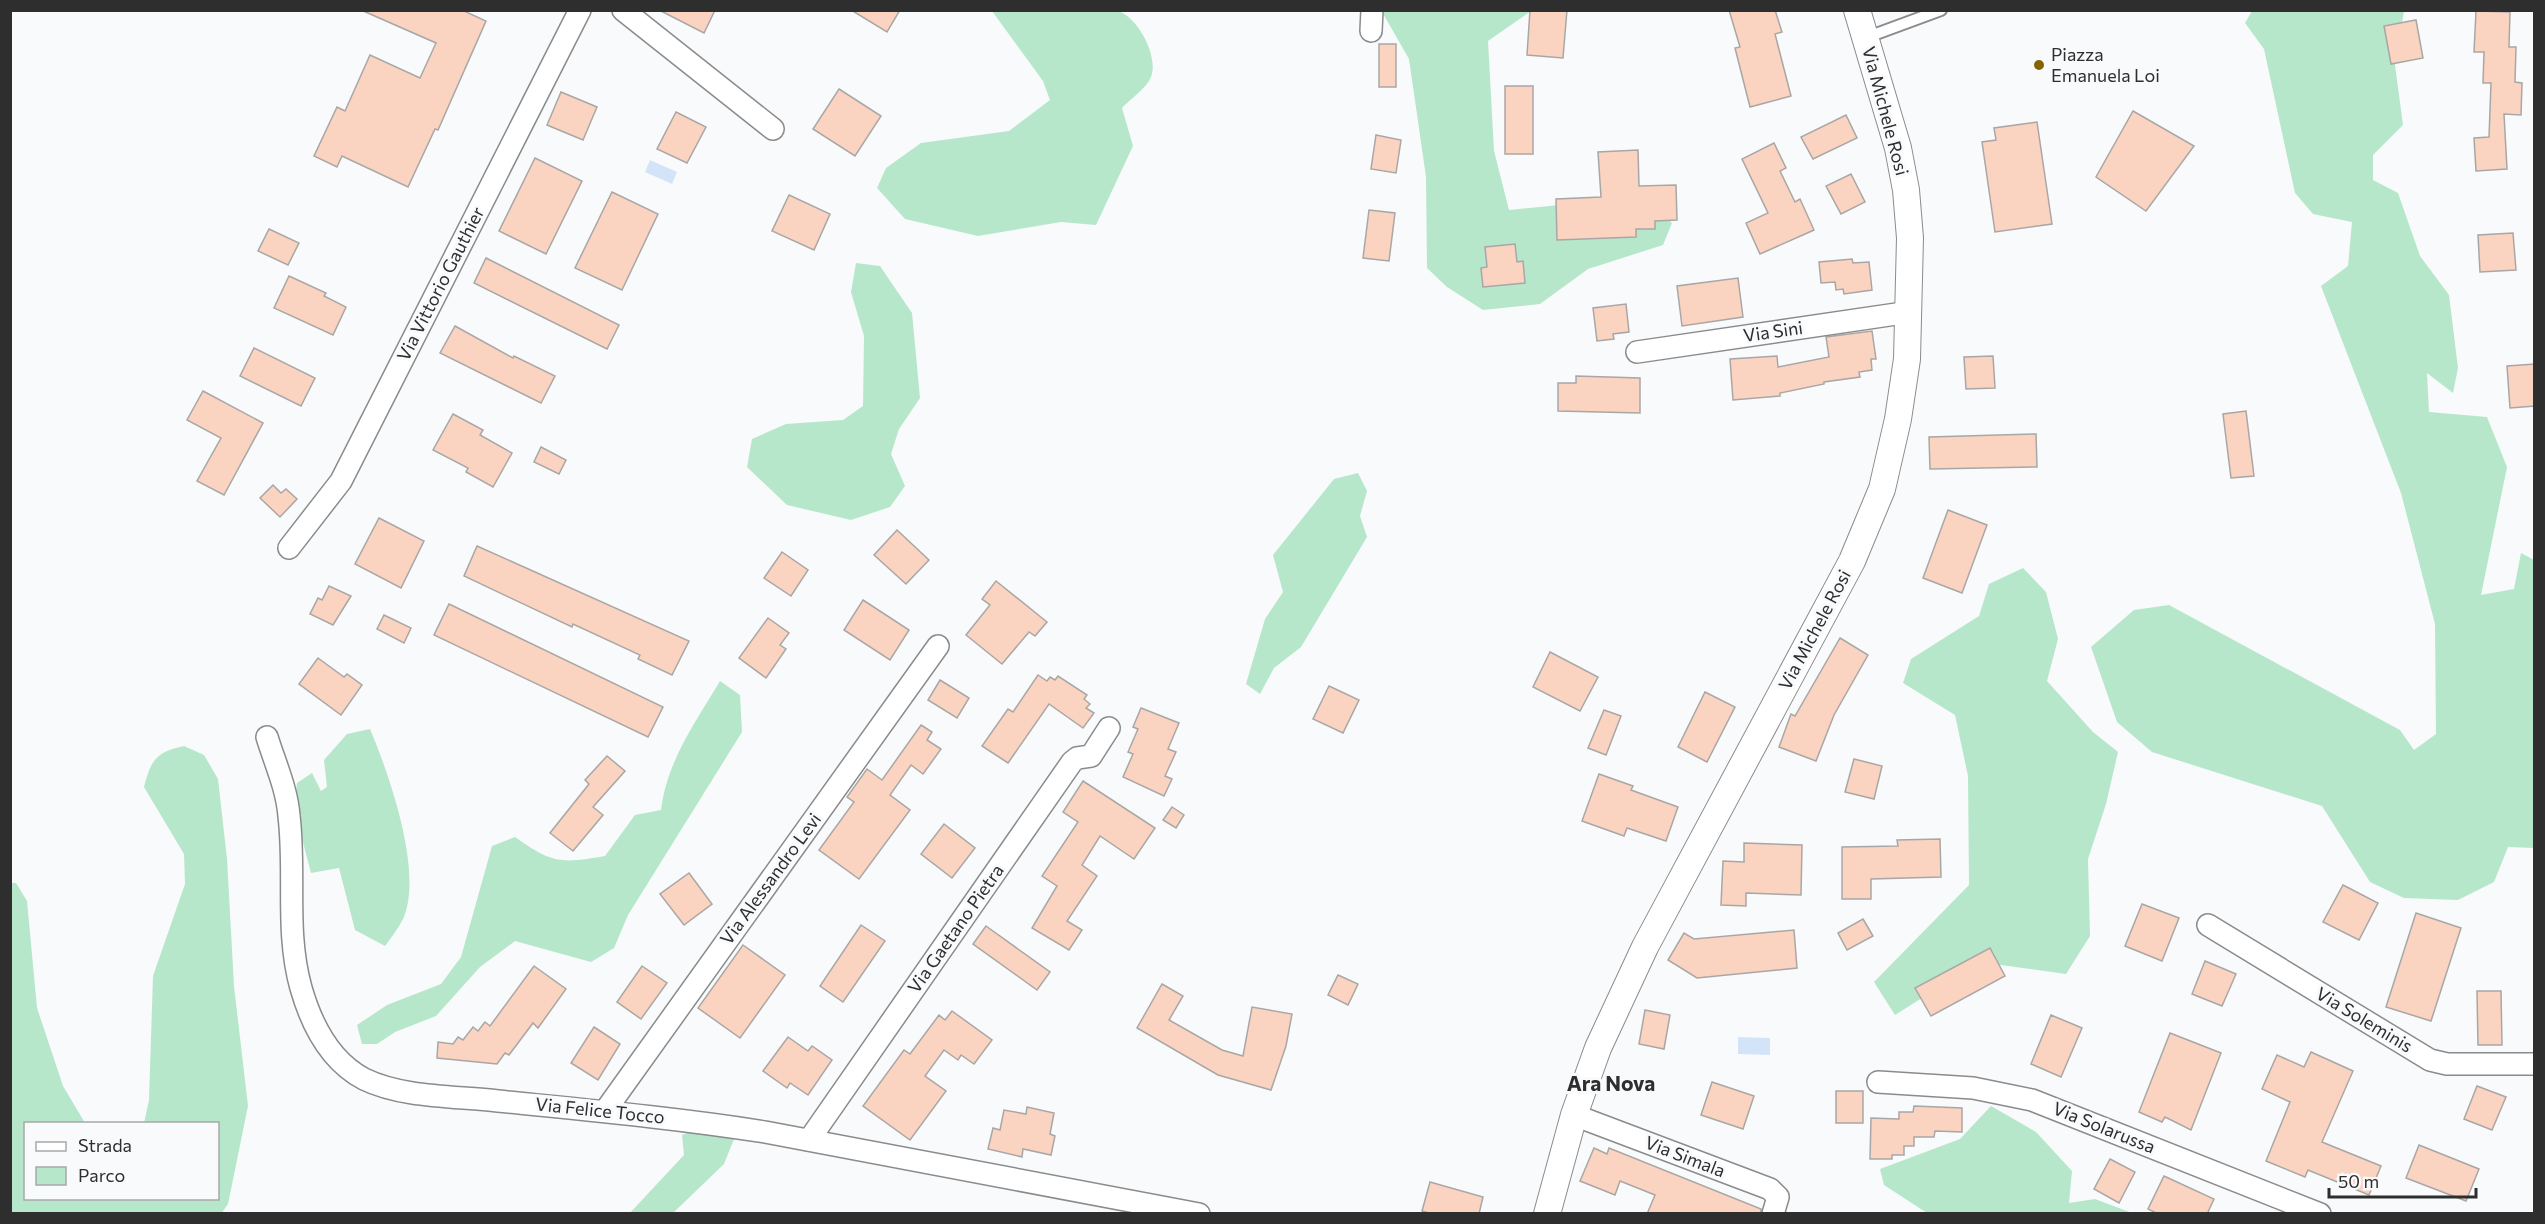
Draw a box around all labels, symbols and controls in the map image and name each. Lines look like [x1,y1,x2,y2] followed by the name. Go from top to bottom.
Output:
[2051,43,2160,86] place label: Piazza Emanuela Loi
[1858,44,1914,178] street label: Via Michele Rosi
[2032,58,2046,72] marker: Piazza Emanuela Loi
[392,203,488,364] street label: Via Vittorio Gauthier
[1742,316,1804,346] street label: Via Sini
[1773,566,1855,693] street label: Via Michele Rosi
[715,808,825,949] street label: Via Alessandro Levi
[903,860,1008,997] street label: Via Gaetano Pietra
[2312,982,2417,1057] street label: Via Soleminis
[1567,1070,1655,1095] district label: Ara Nova
[534,1092,666,1128] street label: Via Felice Tocco
[2050,1097,2159,1158] street label: Via Solarussa
[24,1122,219,1200] legend
[1642,1131,1729,1181] street label: Via Simala
[78,1134,132,1156] text: Strada
[2329,1161,2476,1199] scale bar
[78,1164,125,1186] text: Parco
[2338,1170,2379,1192] text: 50 m

